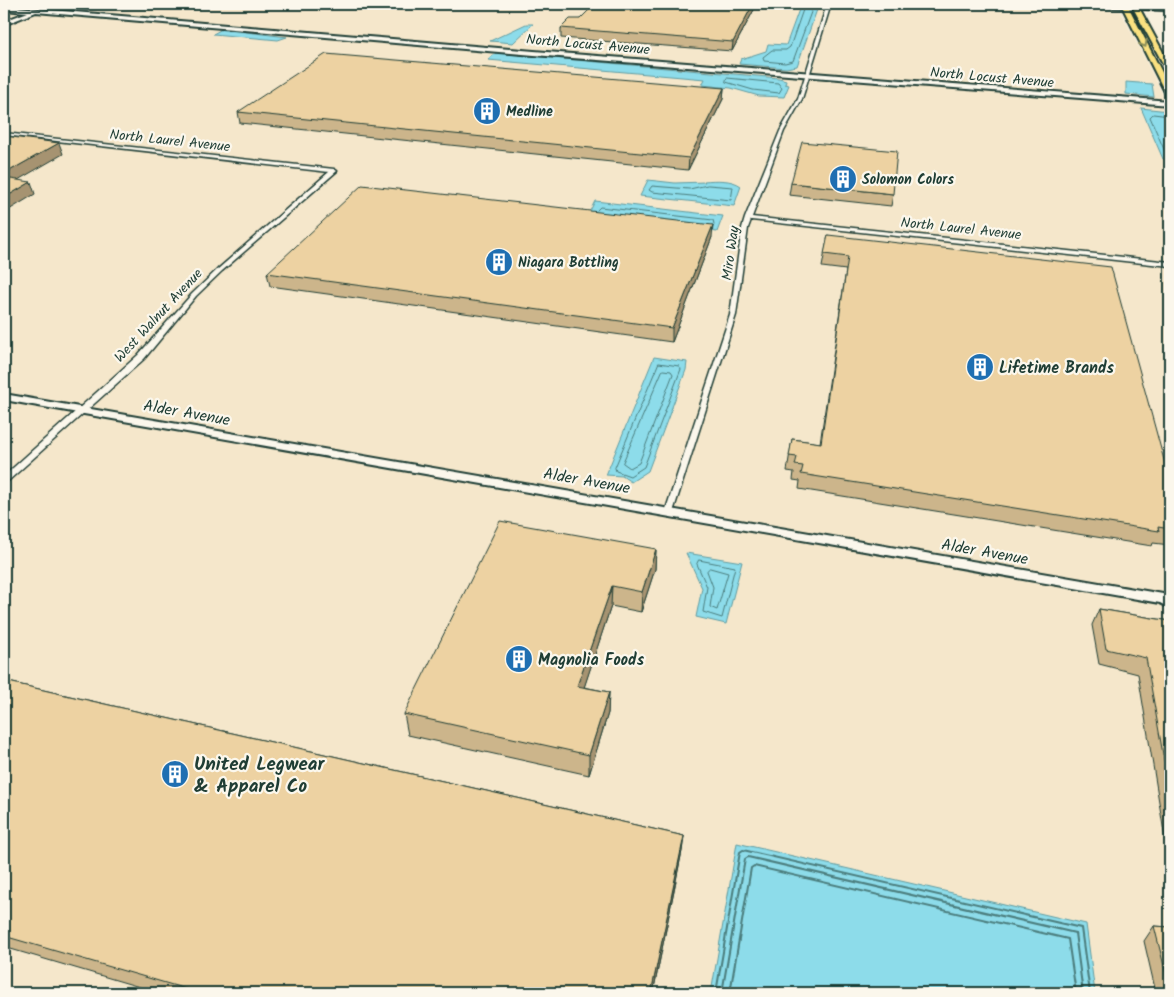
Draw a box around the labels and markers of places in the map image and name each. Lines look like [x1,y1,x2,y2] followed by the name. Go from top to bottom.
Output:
[472,96,502,126] building icon: Medline
[506,101,553,123] place label: Medline
[828,164,858,194] building icon: Solomon Colors
[862,169,954,191] place label: Solomon Colors
[484,247,514,277] building icon: Niagara Bottling
[518,252,619,274] place label: Niagara Bottling
[965,352,995,382] building icon: Lifetime Brands
[999,356,1115,381] place label: Lifetime Brands
[504,644,534,674] building icon: Magnolia Foods
[538,648,645,673] place label: Magnolia Foods
[194,750,325,802] place label: United Legwear & Apparel Co
[160,759,190,789] building icon: United Legwear & Apparel Co

